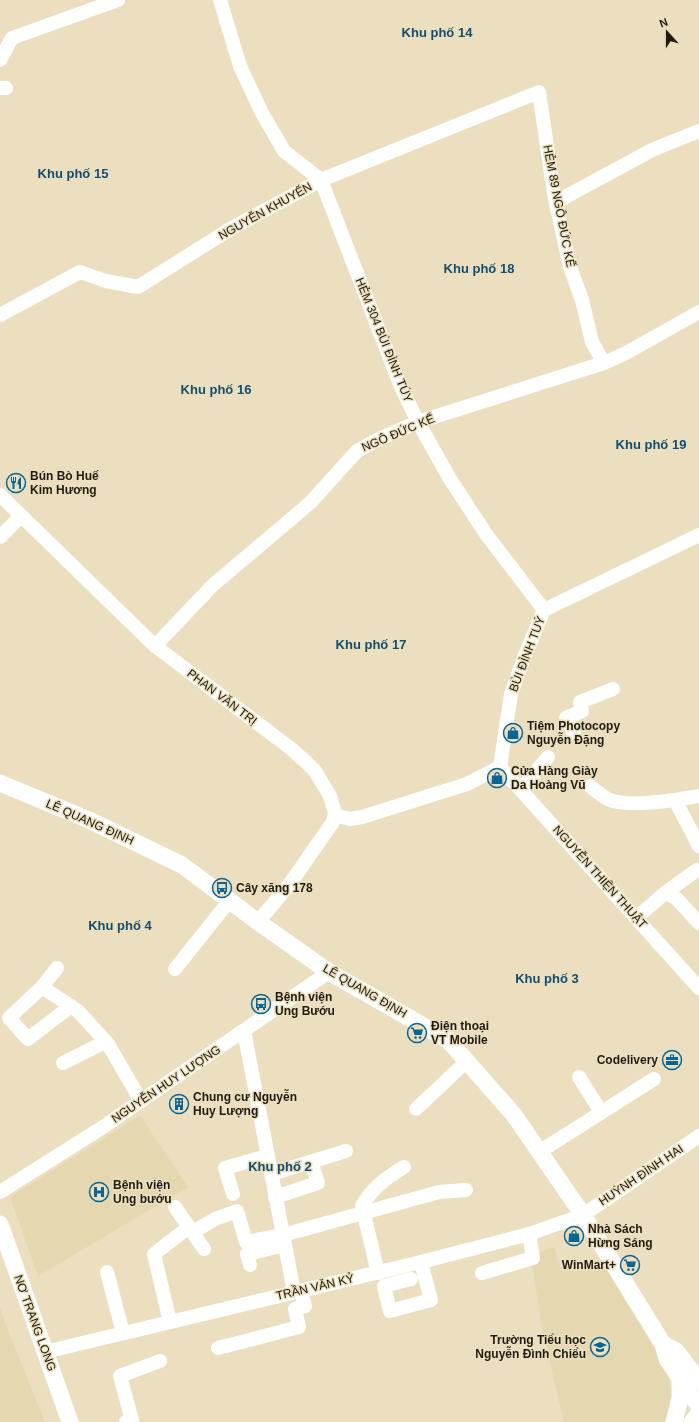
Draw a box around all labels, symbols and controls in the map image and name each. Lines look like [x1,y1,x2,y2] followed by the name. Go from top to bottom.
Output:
[647,12,687,52] north arrow
[658,16,669,30] text: N
[402,25,473,40] district label: Khu phố 14
[540,143,579,268] street label: HẺM 89 NGÔ ĐỨC KẾ
[38,166,108,181] district label: Khu phố 15
[215,179,314,242] street label: NGUYỄN KHUYẾN
[444,261,514,276] district label: Khu phố 18
[353,275,416,404] street label: HẺM 304 BÙI ĐÌNH TÚY
[181,382,251,397] district label: Khu phố 16
[359,410,436,455] street label: NGÔ ĐỨC KẾ
[616,437,686,452] district label: Khu phố 19
[30,469,99,497] place label: Bún Bò Huế Kim Hương
[5,472,27,494] restaurant icon: Bún Bò Huế Kim Hương
[505,614,548,694] street label: BÙI ĐÌNH TUÝ
[336,637,406,652] district label: Khu phố 17
[184,665,260,728] street label: PHAN VĂN TRỊ
[527,719,620,747] place label: Tiệm Photocopy Nguyễn Đặng
[502,722,524,744] shop icon: Tiệm Photocopy Nguyễn Đặng
[511,764,598,792] place label: Cửa Hàng Giày Da Hoàng Vũ
[486,767,508,789] shop icon: Cửa Hàng Giày Da Hoàng Vũ
[44,795,137,848] street label: LÊ QUANG ĐỊNH
[550,822,651,932] street label: NGUYỄN THIỆN THUẬT
[211,877,233,899] bus stop icon: Cây xăng 178
[236,881,313,895] place label: Cây xăng 178
[88,918,153,933] district label: Khu phố 4
[320,960,410,1021] street label: LÊ QUANG ĐỊNH
[515,971,579,986] district label: Khu phố 3
[275,990,335,1018] place label: Bệnh viện Ung Bướu
[250,993,272,1015] bus stop icon: Bệnh viện Ung Bướu
[431,1019,489,1047] place label: Điện thoại VT Mobile
[406,1022,428,1044] supermarket icon: Điện thoại VT Mobile
[108,1041,223,1126] street label: NGUYỄN HUY LƯỢNG
[661,1049,683,1071] office icon: Codelivery
[597,1053,658,1067] place label: Codelivery
[193,1089,297,1118] place label: Chung cư Nguyễn Huy Lượng
[168,1093,190,1115] building icon: Chung cư Nguyễn Huy Lượng
[596,1141,686,1208] street label: HUỲNH ĐÌNH HAI
[248,1159,312,1174] district label: Khu phố 2
[113,1178,172,1206] place label: Bệnh viện Ung bướu
[88,1181,110,1203] hospital icon: Bệnh viện Ung bướu
[588,1222,653,1250] place label: Nhà Sách Hừng Sáng
[563,1225,585,1247] shop icon: Nhà Sách Hừng Sáng
[619,1254,641,1276] supermarket icon: WinMart+
[562,1258,616,1272] place label: WinMart+
[274,1270,356,1303] street label: TRẦN VĂN KỶ
[11,1273,59,1373] street label: NƠ TRANG LONG
[475,1333,586,1361] place label: Trường Tiểu học Nguyễn Đình Chiểu
[589,1336,611,1358] school or university icon: Trường Tiểu học Nguyễn Đình Chiểu

